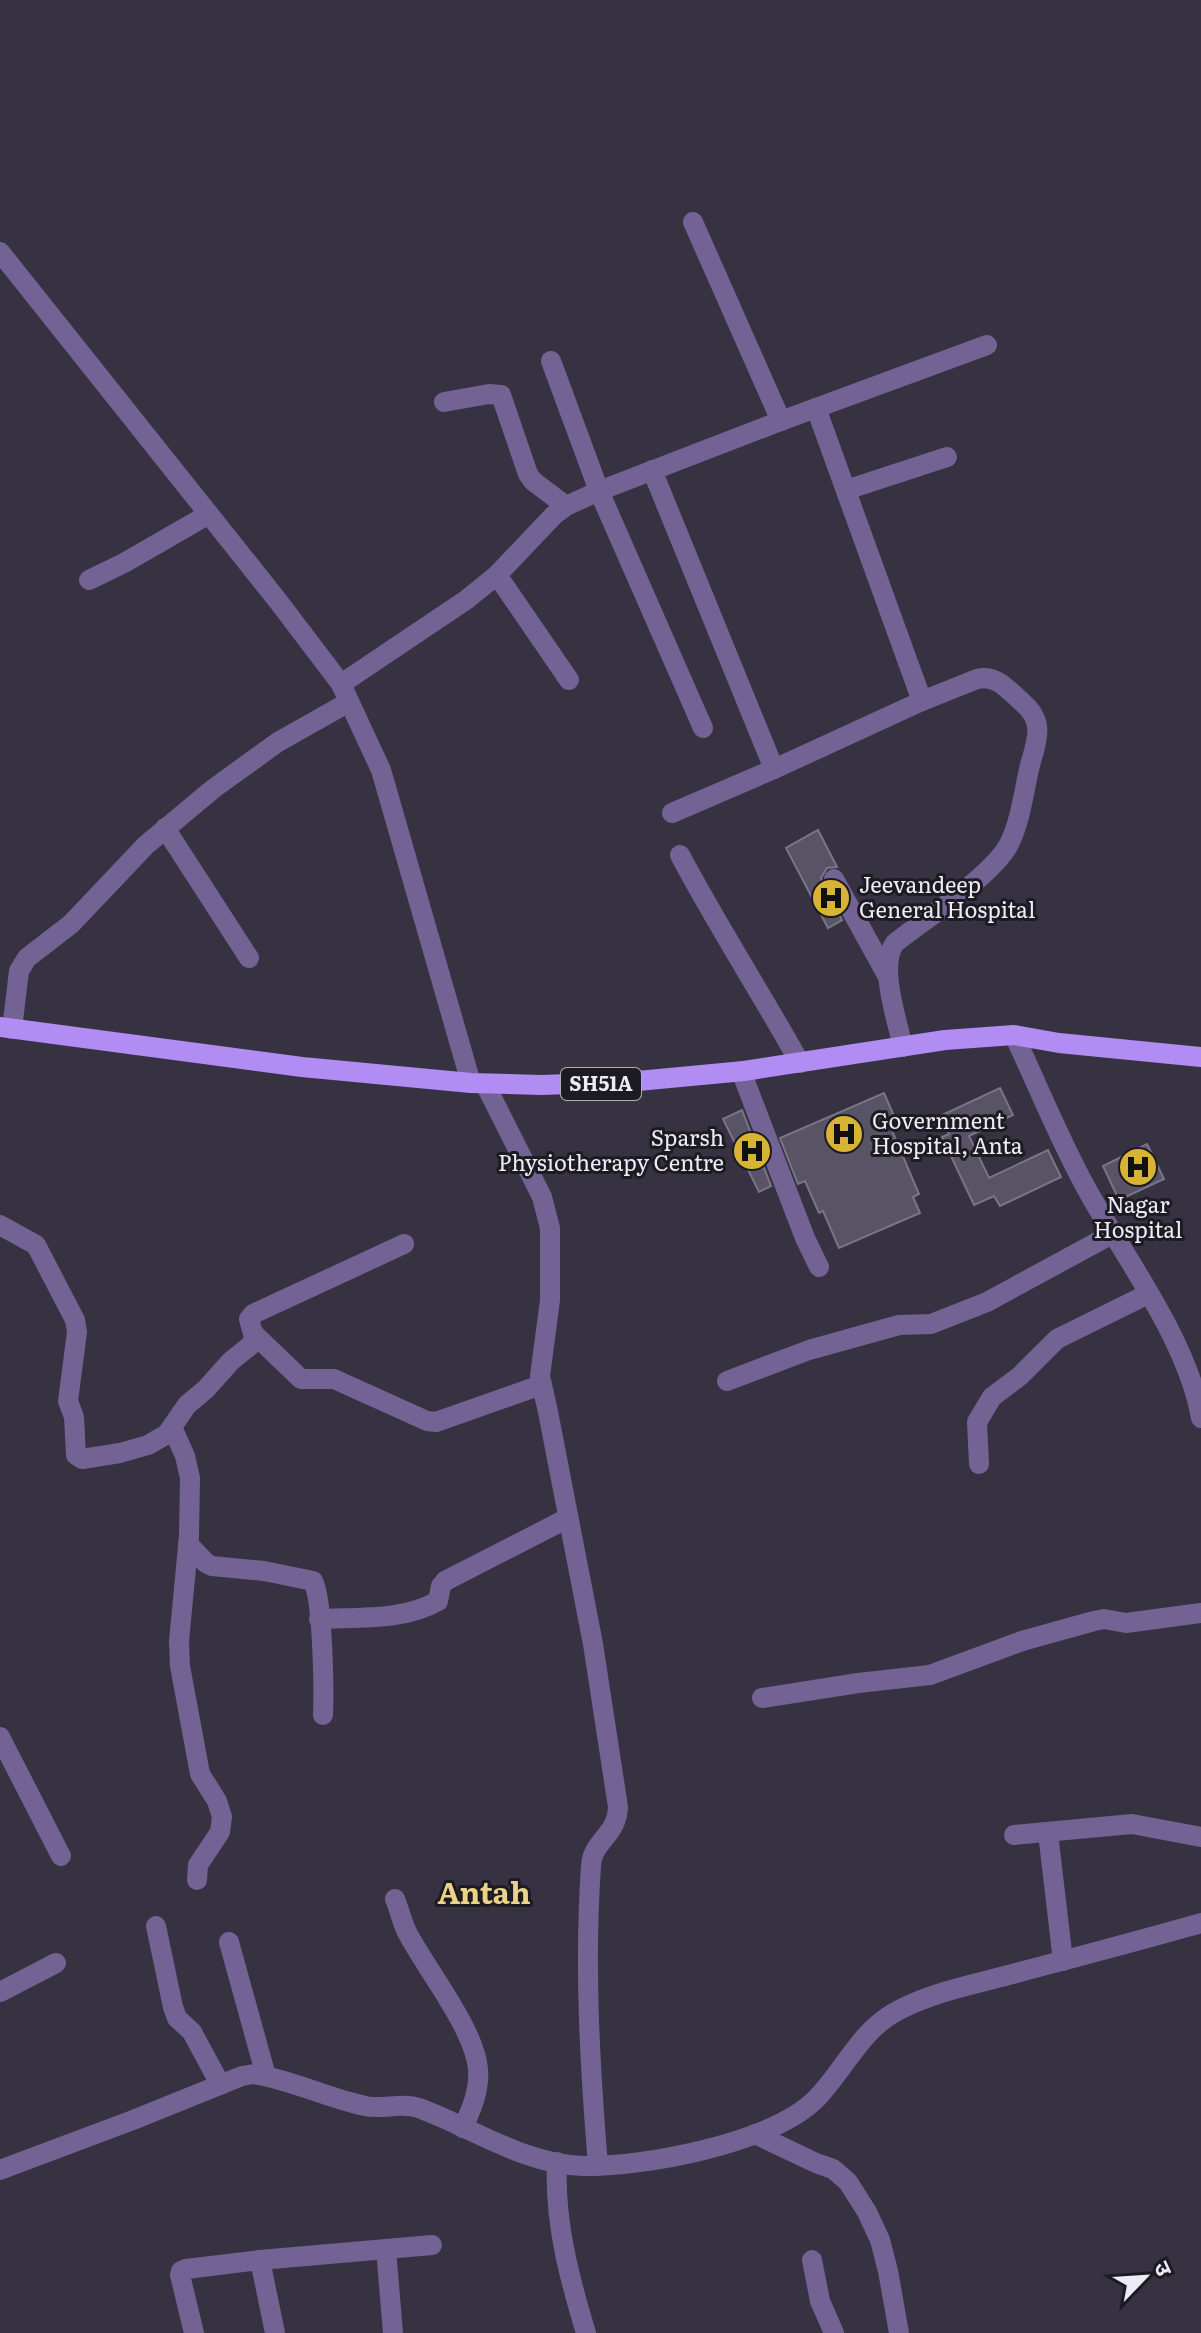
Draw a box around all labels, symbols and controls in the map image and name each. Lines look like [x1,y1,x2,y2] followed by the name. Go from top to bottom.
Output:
[859,867,1035,925] place label: Jeevandeep General Hospital
[810,877,852,919] hospital icon: Jeevandeep General Hospital
[561,1068,641,1100] road number: SH51A
[872,1103,1023,1161] place label: Government Hospital, Anta
[823,1113,865,1155] hospital icon: Government Hospital, Anta
[498,1120,724,1178] place label: Sparsh Physiotherapy Centre
[731,1130,773,1172] hospital icon: Sparsh Physiotherapy Centre
[1117,1146,1159,1188] hospital icon: Nagar Hospital
[1094,1187,1182,1245] place label: Nagar Hospital
[437,1869,531,1913] district label: Antah
[1105,2237,1185,2317] north arrow
[1147,2255,1183,2282] text: उ

